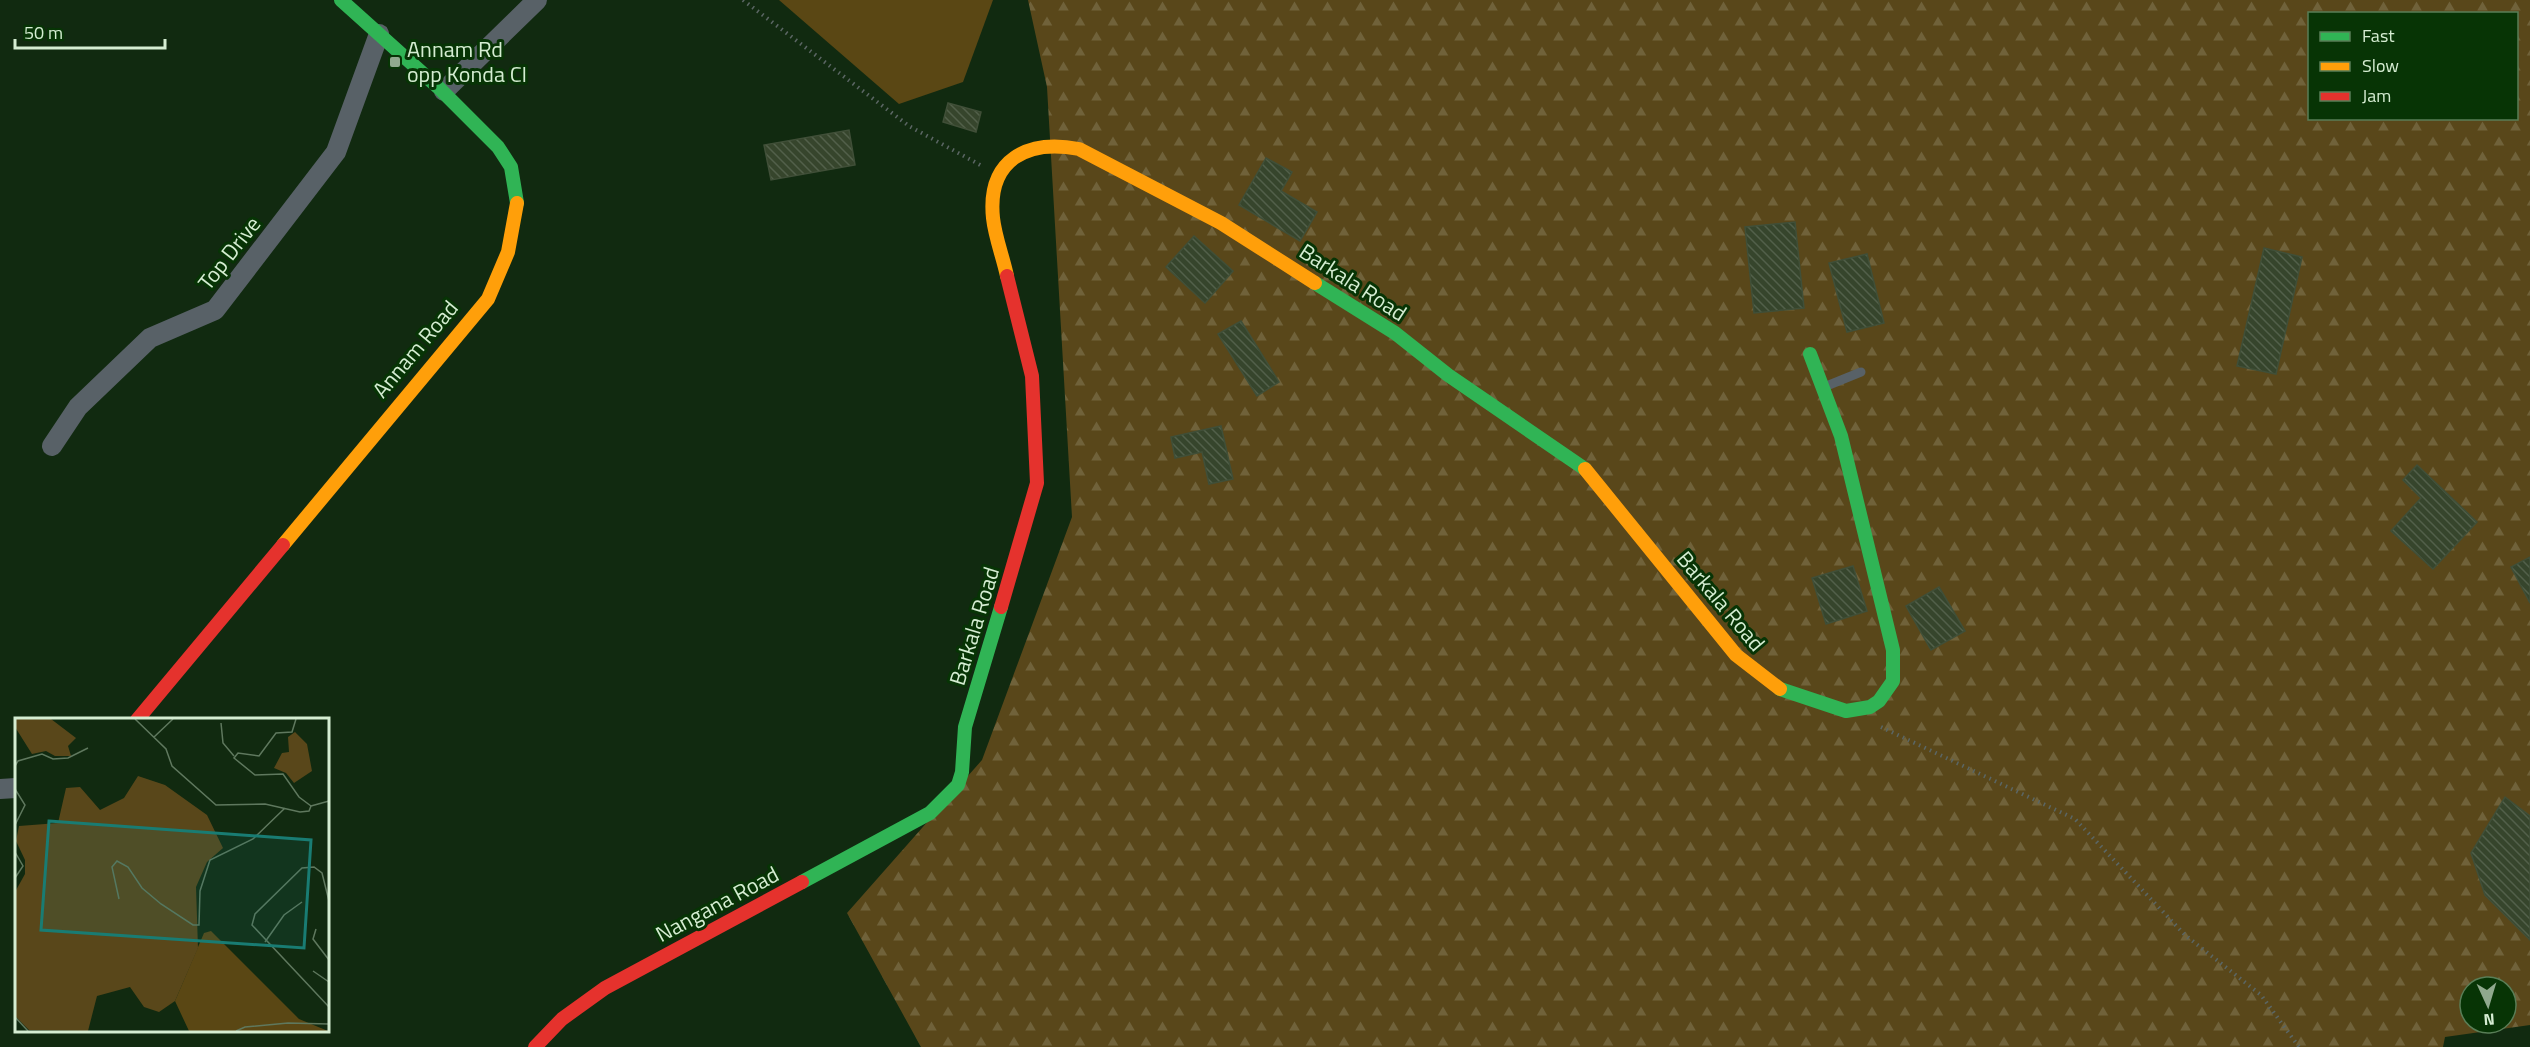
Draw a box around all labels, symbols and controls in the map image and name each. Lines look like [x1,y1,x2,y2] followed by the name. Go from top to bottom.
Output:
[15,12,165,50] scale bar
[2308,12,2518,120] legend
[24,19,63,46] text: 50 m
[2362,22,2395,49] text: Fast
[407,32,527,91] place label: Annam Rd opp Konda Cl
[2362,52,2399,79] text: Slow
[388,55,402,69] marker: Annam Rd opp Konda Cl
[2362,82,2391,109] text: Jam
[189,209,269,297] street label: Top Drive
[1292,234,1414,330] street label: Barkala Road
[364,293,466,405] street label: Annam Road
[1669,543,1773,659] street label: Barkala Road
[940,563,1008,689] street label: Barkala Road
[15,718,328,1032] inset map
[649,857,785,951] street label: Nangana Road
[2458,975,2518,1035] north arrow
[2483,1008,2495,1032] text: N

